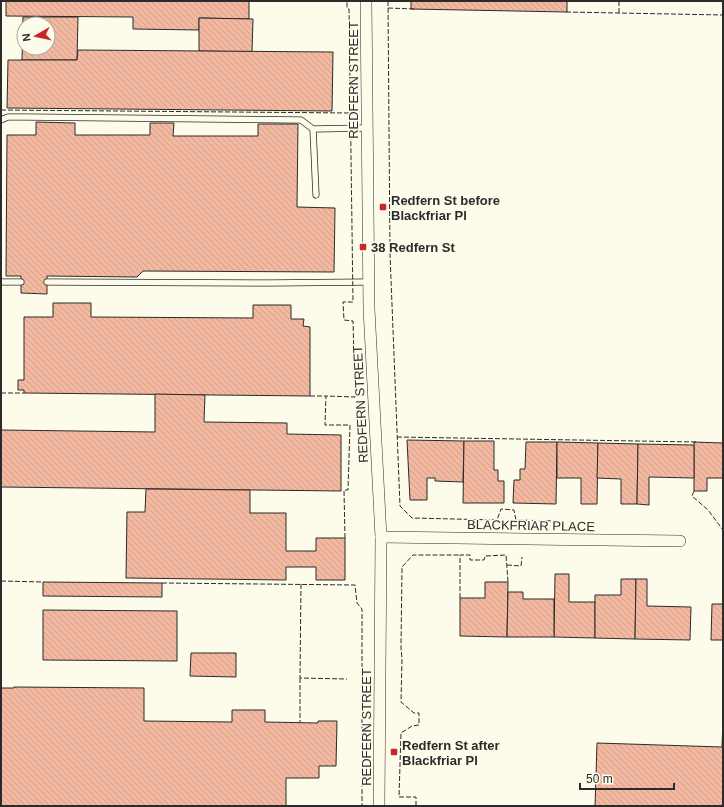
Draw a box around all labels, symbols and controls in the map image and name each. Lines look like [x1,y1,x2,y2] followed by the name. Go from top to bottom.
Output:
[16,16,56,56] north arrow
[346,21,361,139] street label: REDFERN STREET
[20,33,33,42] text: N
[391,193,500,223] place label: Redfern St before Blackfriar Pl
[378,202,388,212] marker: Redfern St before Blackfriar Pl
[371,240,455,255] place label: 38 Redfern St
[358,242,368,252] marker: 38 Redfern St
[350,345,371,463] street label: REDFERN STREET
[467,517,595,534] street label: BLACKFRIAR PLACE
[359,668,374,786] street label: REDFERN STREET
[402,738,500,768] place label: Redfern St after Blackfriar Pl
[389,747,399,757] marker: Redfern St after Blackfriar Pl
[580,765,674,791] scale bar
[586,772,613,786] text: 50 m

